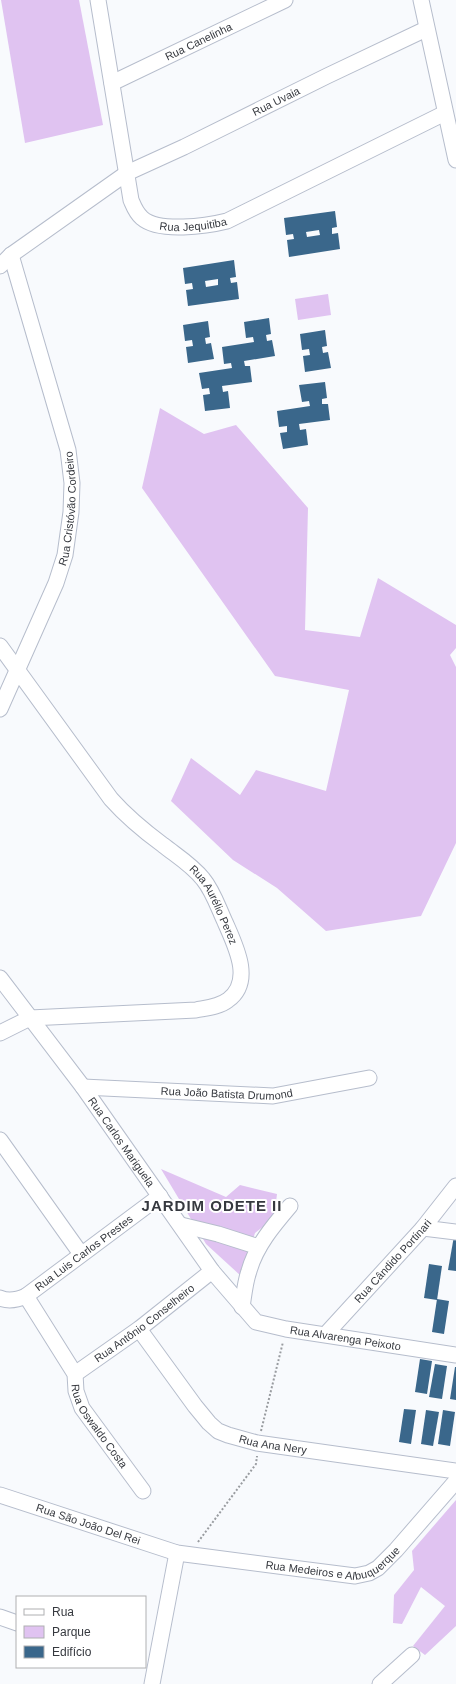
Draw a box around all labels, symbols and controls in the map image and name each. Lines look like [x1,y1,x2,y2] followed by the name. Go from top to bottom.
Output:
[163,20,235,63] street label: Rua Canelinha
[250,84,303,118] street label: Rua Uvaia
[159,215,229,233] street label: Rua Jequitiba
[56,451,78,567] street label: Rua Cristóvão Cordeiro
[187,863,240,946] street label: Rua Aurélio Perez
[161,1085,294,1102] street label: Rua João Batista Drumond
[86,1095,157,1190] street label: Rua Carlos Mariguela
[142,1197,282,1214] district label: JARDIM ODETE II
[33,1212,135,1293] street label: Rua Luis Carlos Prestes
[352,1217,434,1305] street label: Rua Cândido Portinari
[92,1282,197,1364] street label: Rua Antônio Conselheiro
[289,1324,402,1352] street label: Rua Alvarenga Peixoto
[70,1384,130,1471] street label: Rua Oswaldo Costa
[238,1432,308,1456] street label: Rua Ana Nery
[35,1501,142,1547] street label: Rua São João Del Rei
[265,1544,402,1582] street label: Rua Medeiros e Albuquerque
[16,1596,146,1668] legend
[52,1605,74,1619] text: Rua
[52,1625,91,1639] text: Parque
[52,1645,92,1659] text: Edifício

